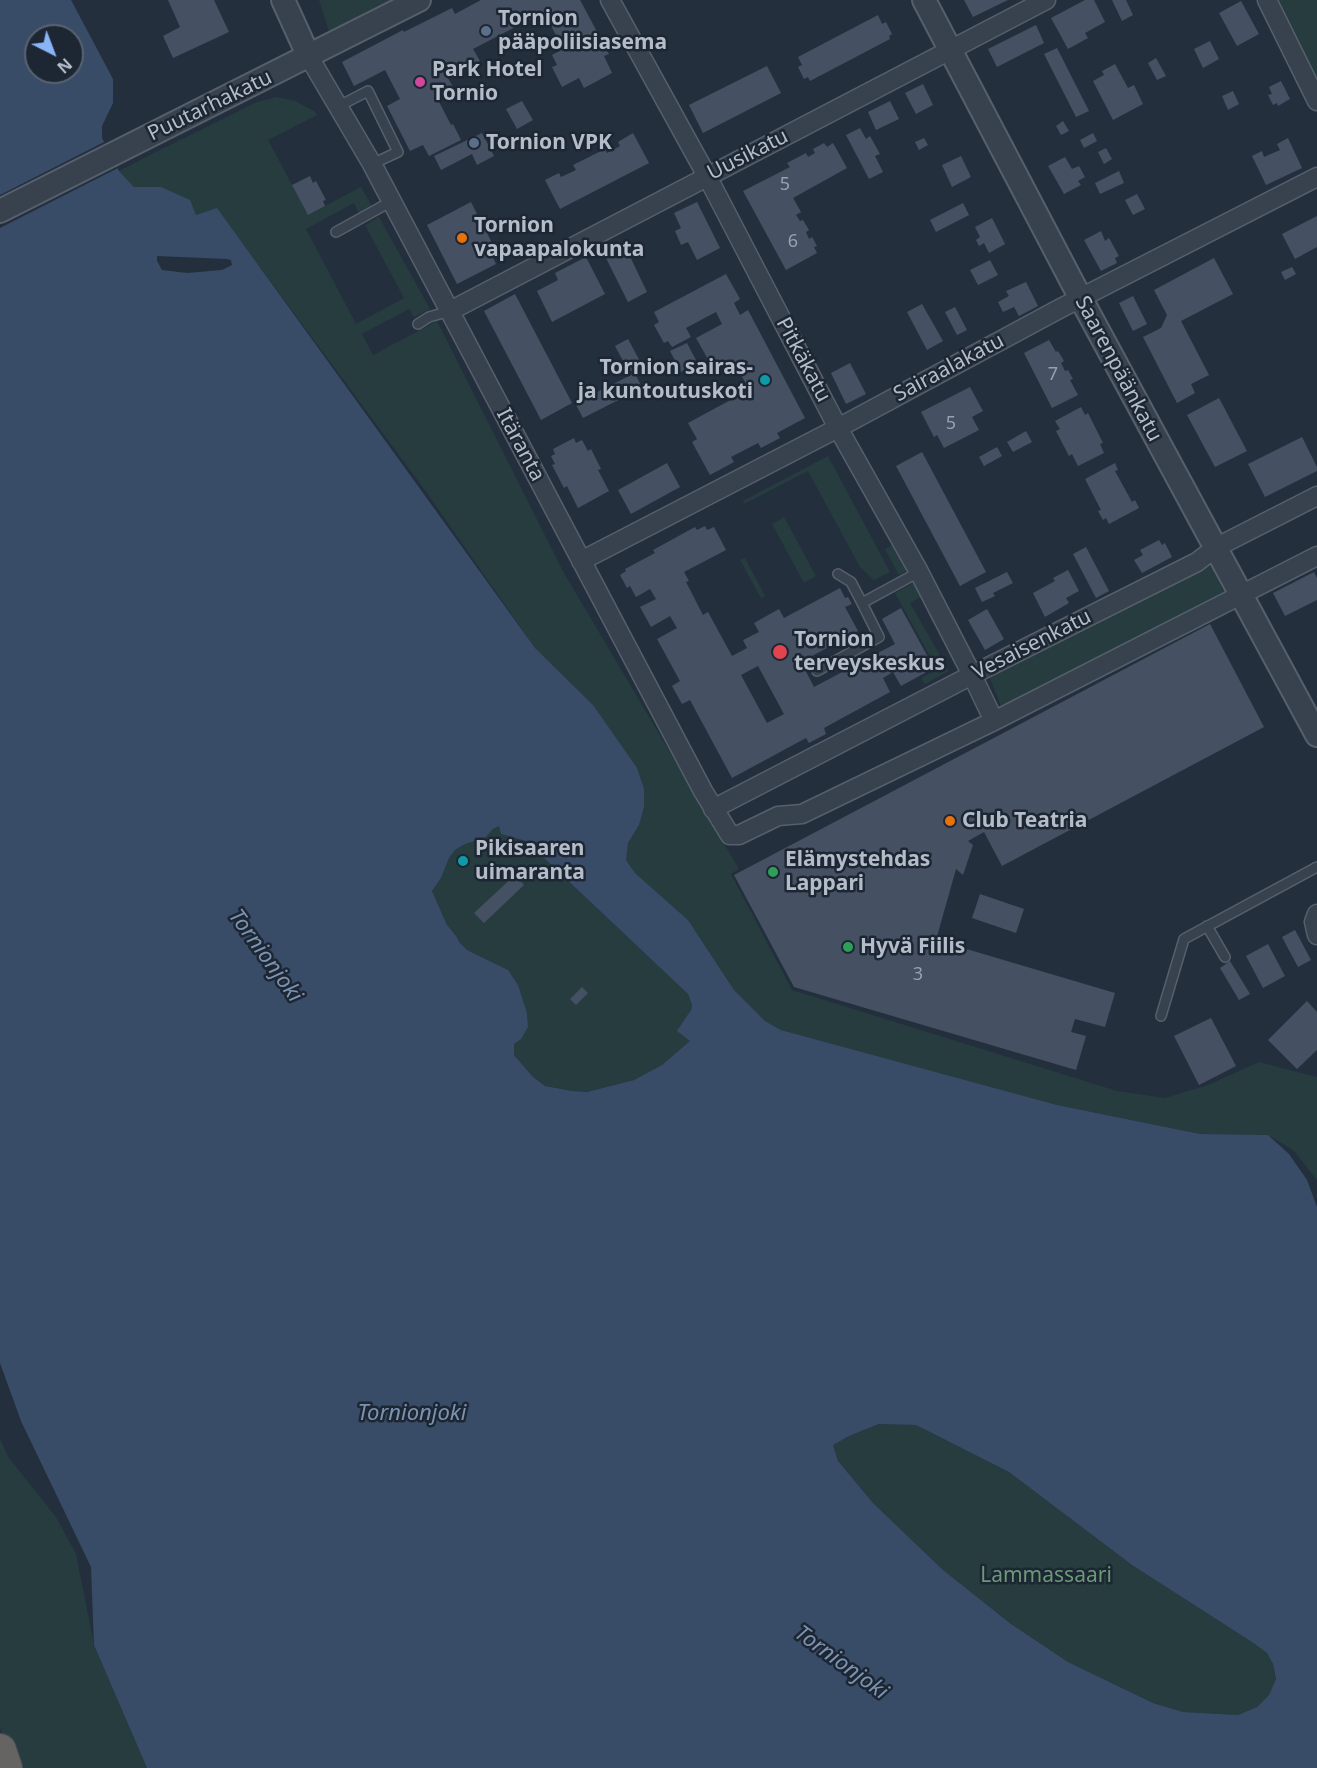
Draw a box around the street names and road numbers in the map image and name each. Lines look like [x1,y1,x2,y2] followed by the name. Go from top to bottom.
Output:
[144,65,276,147] street label: Puutarhakatu
[703,124,793,186] street label: Uusikatu
[1069,292,1167,446] street label: Saarenpäänkatu
[770,313,836,407] street label: Pitkäkatu
[890,328,1008,408] street label: Sairaalakatu
[490,404,550,486] street label: Itäranta
[968,604,1096,686] street label: Vesaisenkatu

